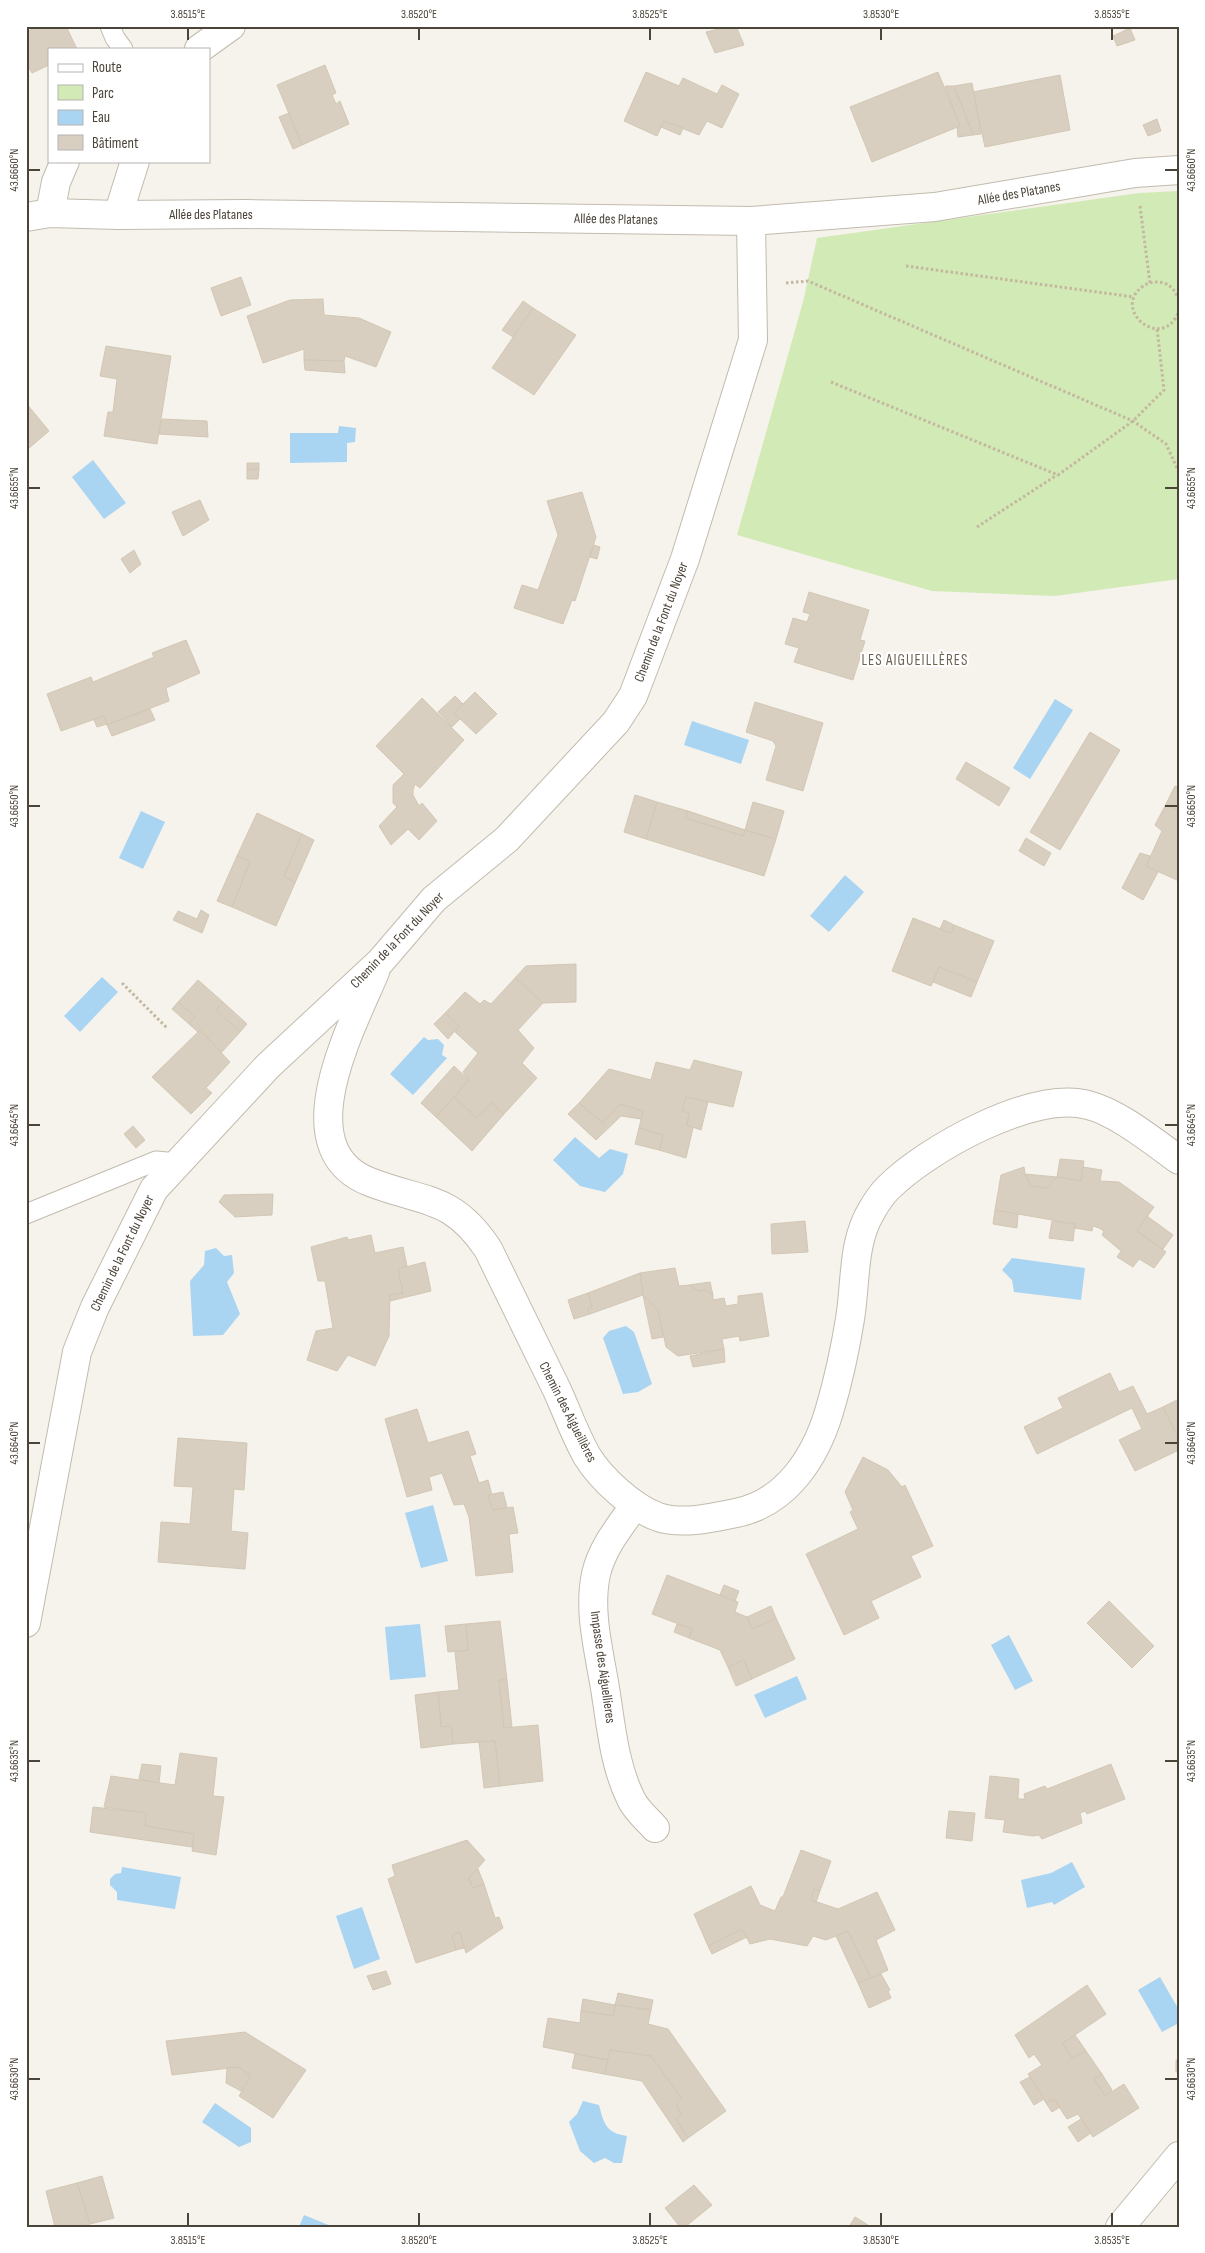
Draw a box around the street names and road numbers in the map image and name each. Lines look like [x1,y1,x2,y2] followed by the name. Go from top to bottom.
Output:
[975,177,1062,209] street label: Allée des Platanes
[168,206,253,223] street label: Allée des Platanes
[573,210,658,228] street label: Allée des Platanes
[630,560,692,684] street label: Chemin de la Font du Noyer
[347,888,447,992] street label: Chemin de la Font du Noyer
[86,1192,158,1314] street label: Chemin de la Font du Noyer
[535,1359,601,1465] street label: Chemin des Aigueillères
[587,1610,619,1724] street label: Impasse des Aiguellieres

